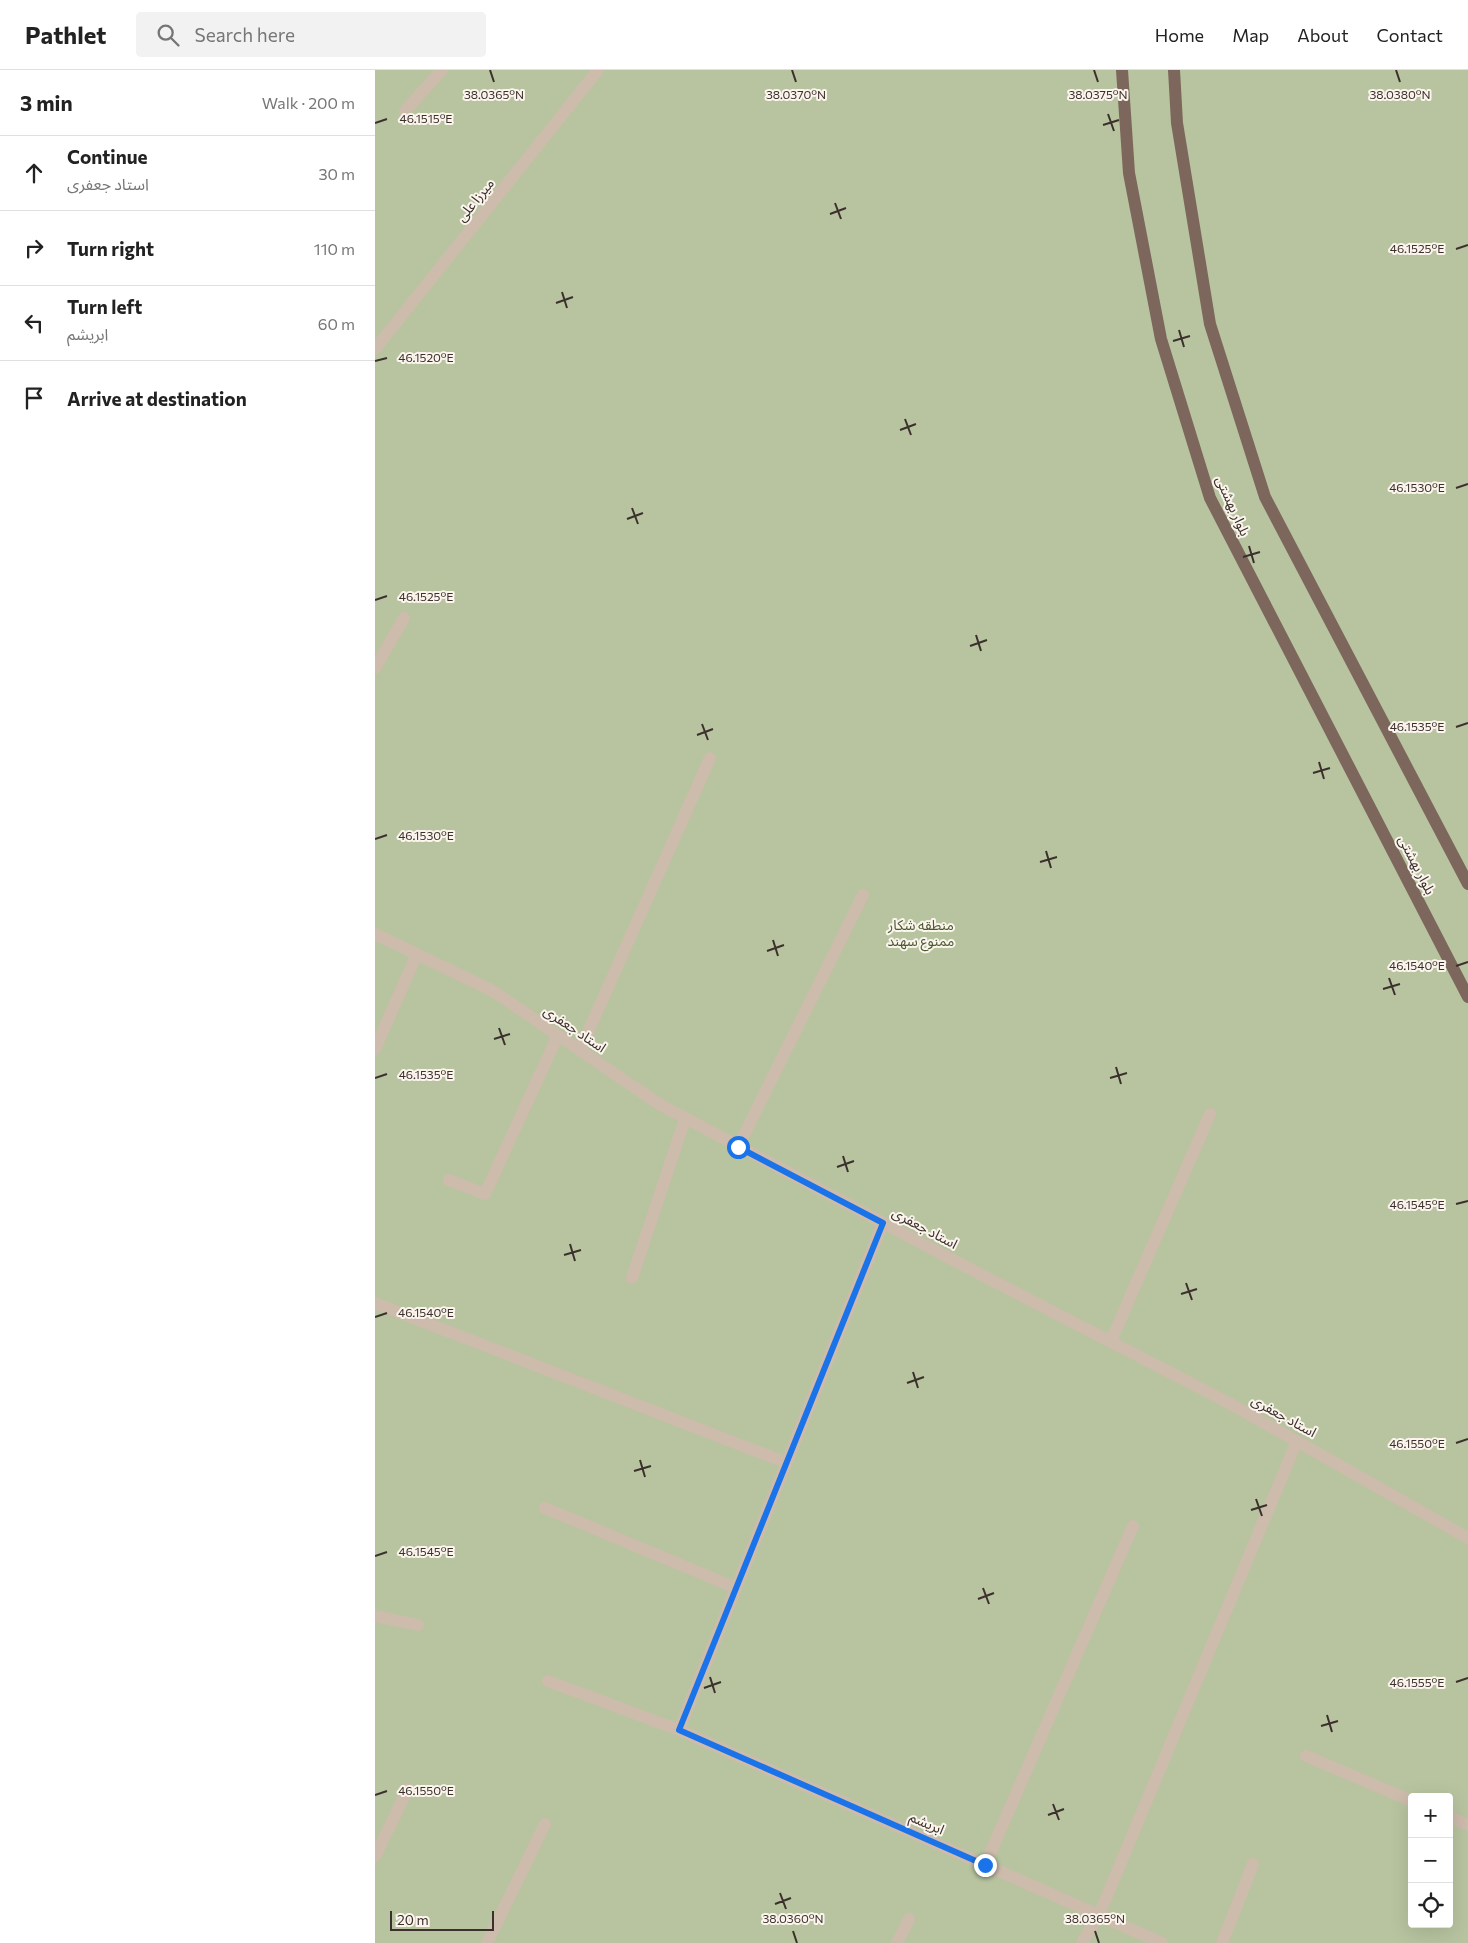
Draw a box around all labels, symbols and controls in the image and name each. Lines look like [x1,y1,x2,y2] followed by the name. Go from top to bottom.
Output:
[136,12,486,57] search box
[25,20,106,49] text: Pathlet
[154,21,182,49] icon: search
[194,23,295,46] text: Search here
[1155,24,1204,46] text: Home
[1232,24,1269,46] text: Map
[1297,24,1349,46] text: About
[1377,24,1443,46] text: Contact
[464,87,524,101] text: 38.0365°N
[766,87,826,101] text: 38.0370°N
[1068,87,1128,101] text: 38.0375°N
[1370,87,1430,101] text: 38.0380°N
[20,90,73,115] text: 3 min
[262,93,355,112] text: Walk · 200 m
[399,111,453,125] text: 46.1515°E
[67,145,147,168] text: Continue
[20,159,48,187] icon: ahead
[318,164,355,183] text: 30 m
[67,174,149,193] text: استاد جعفری
[452,175,498,225] street label: میرزا علی
[20,234,48,262] icon: right
[67,237,154,260] text: Turn right
[314,239,355,258] text: 110 m
[1390,241,1444,255] text: 46.1525°E
[67,295,142,318] text: Turn left
[20,309,48,337] icon: left
[318,314,355,333] text: 60 m
[67,324,108,343] text: ابریشم
[398,350,454,364] text: 46.1520°E
[20,384,48,412] icon: arrive
[67,387,247,410] text: Arrive at destination
[1212,473,1254,539] street label: بلوار بهشتی
[1389,480,1445,494] text: 46.1530°E
[399,589,453,603] text: 46.1525°E
[1390,719,1444,733] text: 46.1535°E
[398,828,454,842] text: 46.1530°E
[1394,832,1440,898] street label: بلوار بهشتی
[887,916,954,952] park label: منطقه شکار ممنوع سهند
[1389,958,1445,972] text: 46.1540°E
[540,1002,610,1056] street label: استاد جعفری
[399,1067,453,1081] text: 46.1535°E
[727,1136,750,1159] route start
[1389,1197,1445,1211] text: 46.1545°E
[889,1203,961,1253] street label: استاد جعفری
[398,1305,454,1319] text: 46.1540°E
[1248,1391,1320,1441] street label: استاد جعفری
[1389,1436,1445,1450] text: 46.1550°E
[398,1544,454,1558] text: 46.1545°E
[1390,1675,1444,1689] text: 46.1555°E
[398,1783,454,1797] text: 46.1550°E
[1408,1793,1453,1928] map controls
[1408,1793,1453,1838] button: +
[906,1807,947,1840] street label: ابریشم
[1408,1838,1453,1883] button: −
[974,1854,997,1877] route end
[1408,1883,1453,1928] button: locate
[390,1908,494,1931] scale bar
[397,1911,429,1928] text: 20 m
[763,1911,823,1925] text: 38.0360°N
[1065,1911,1125,1925] text: 38.0365°N

